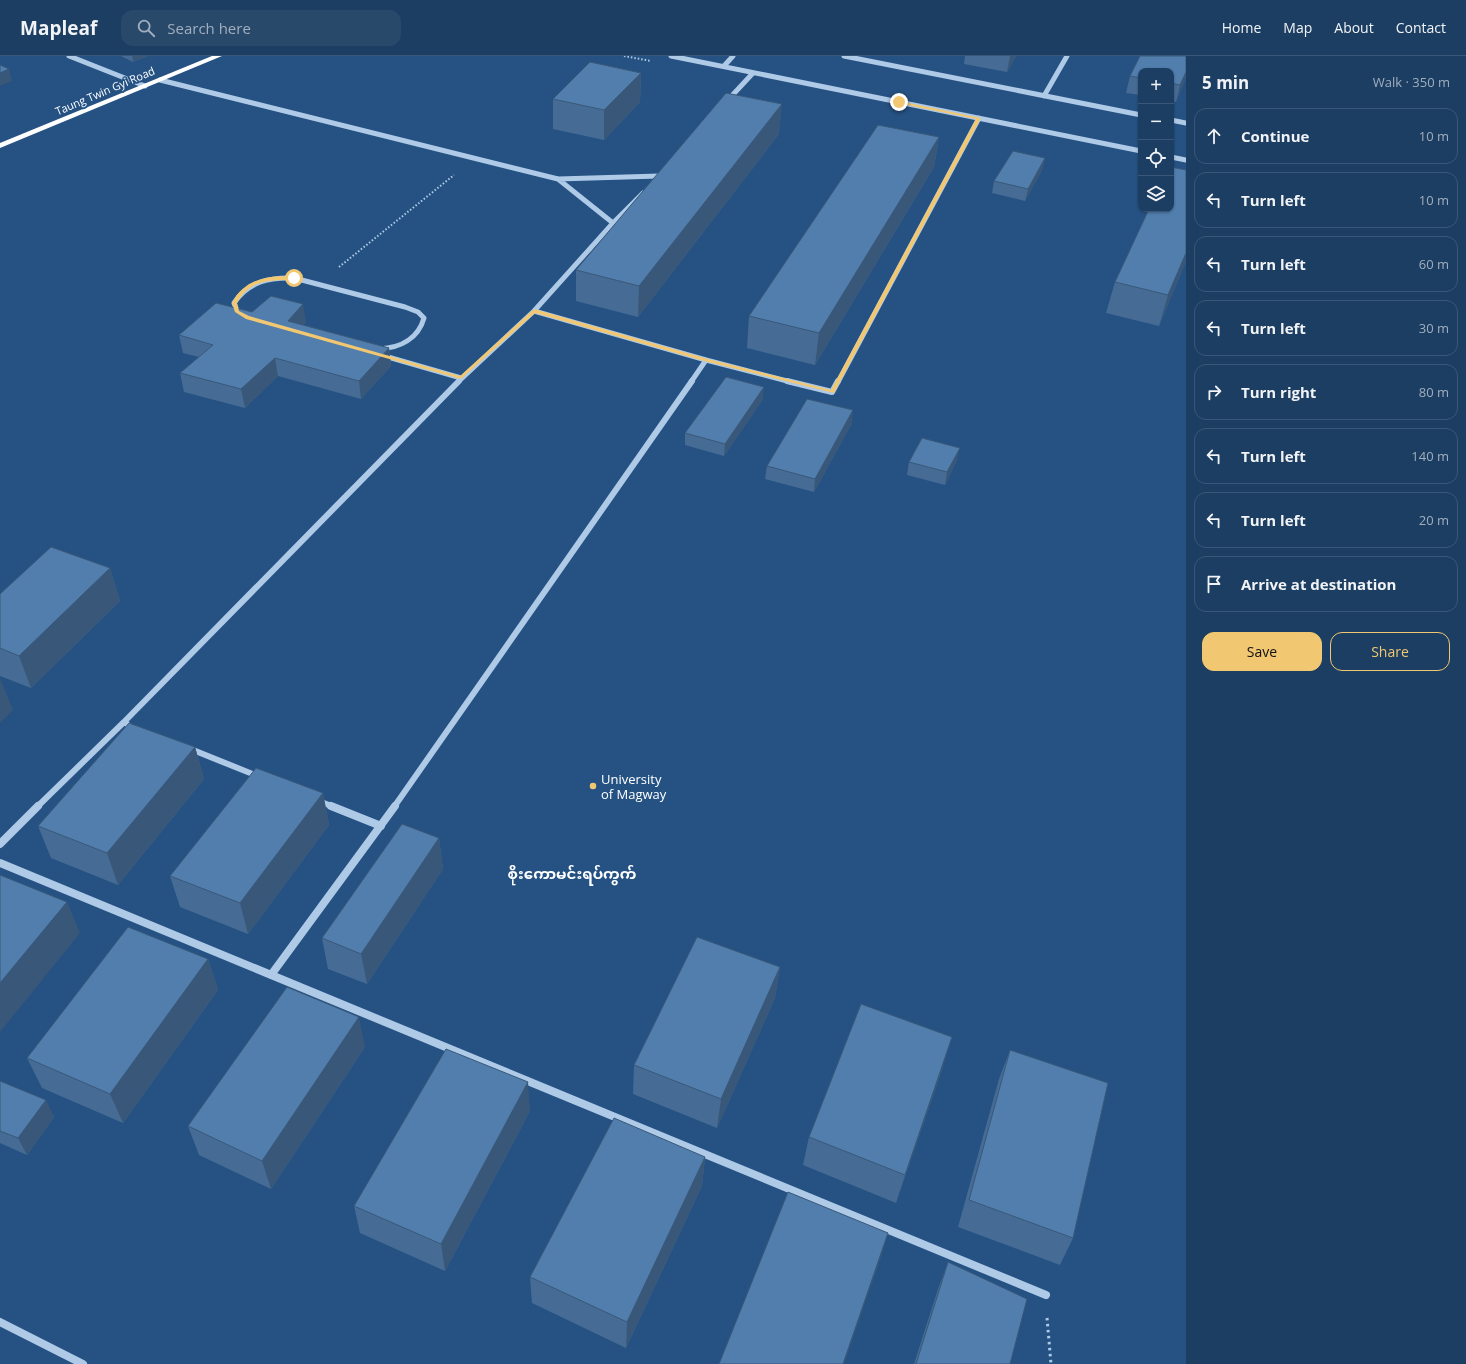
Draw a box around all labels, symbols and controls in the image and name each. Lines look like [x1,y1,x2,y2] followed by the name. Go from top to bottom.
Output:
[121,10,401,46] search box
[20,15,97,41] text: Mapleaf
[135,17,157,39] icon: search
[167,18,251,38] text: Search here
[1222,18,1261,37] text: Home
[1283,18,1312,37] text: Map
[1334,18,1374,37] text: About
[1396,18,1446,37] text: Contact
[53,63,157,118] street label: Taung Twin Gyi Road
[1138,68,1174,212] map controls
[1138,68,1174,104] button: +
[1202,71,1249,94] text: 5 min
[1373,73,1450,91] text: Walk · 350 m
[890,93,908,111] route end
[1138,104,1174,140] button: −
[1203,125,1225,147] icon: ahead
[1241,126,1309,146] text: Continue
[1419,127,1449,145] text: 10 m
[1138,140,1174,176] button: locate
[1138,176,1174,212] button: layers
[1203,189,1225,211] icon: left
[1241,190,1306,210] text: Turn left
[1419,191,1449,209] text: 10 m
[1203,253,1225,275] icon: left
[1241,254,1306,274] text: Turn left
[1419,255,1449,273] text: 60 m
[285,269,303,287] route start
[1203,317,1225,339] icon: left
[1241,318,1306,338] text: Turn left
[1419,319,1449,337] text: 30 m
[1203,381,1225,403] icon: right
[1241,382,1316,402] text: Turn right
[1419,383,1449,401] text: 80 m
[1203,445,1225,467] icon: left
[1241,446,1306,466] text: Turn left
[1411,447,1449,465] text: 140 m
[1203,509,1225,531] icon: left
[1241,510,1306,530] text: Turn left
[1419,511,1449,529] text: 20 m
[1203,573,1225,595] icon: arrive
[1241,574,1396,594] text: Arrive at destination
[1202,632,1322,671] button: Save
[1330,632,1450,671] button: Share
[601,770,667,803] place label: University of Magway
[588,781,598,791] marker: University of Magway
[508,863,636,886] district label: စိုးကောမင်းရပ်ကွက်

